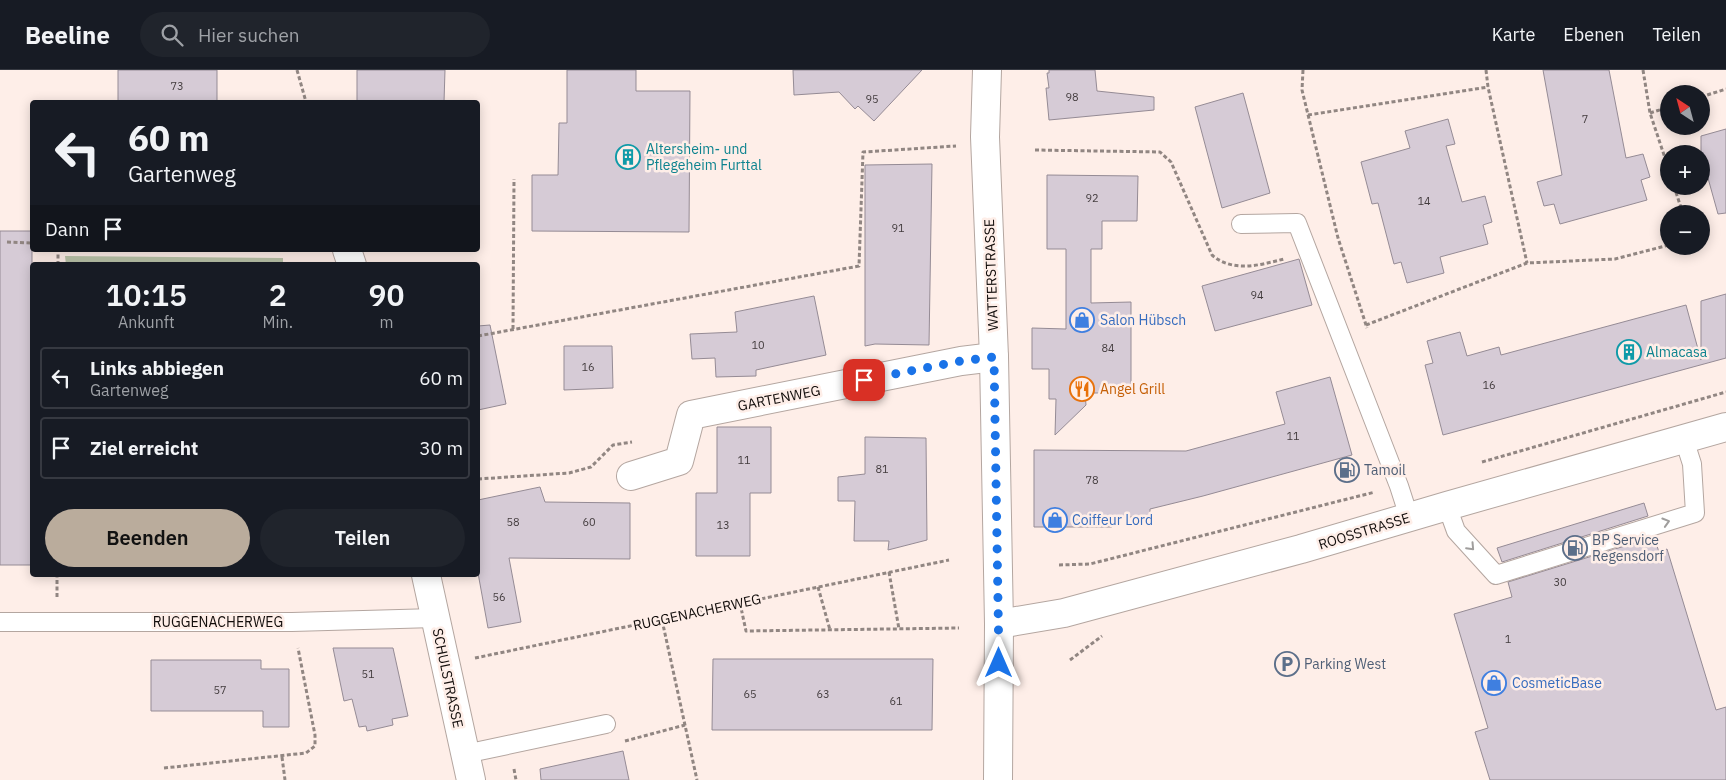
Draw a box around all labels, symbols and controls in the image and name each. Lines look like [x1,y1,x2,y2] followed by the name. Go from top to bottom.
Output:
[140,12,490,57] search box
[25,19,110,51] text: Beeline
[158,21,186,49] icon: search
[198,23,300,47] text: Hier suchen
[1492,23,1535,46] text: Karte
[1563,23,1624,46] text: Ebenen
[1652,23,1701,46] text: Teilen
[170,79,184,93] house number: 73
[1660,85,1710,135] north arrow
[1660,85,1710,255] map controls
[1065,90,1079,104] house number: 98
[865,92,879,106] house number: 95
[1582,112,1588,126] house number: 7
[128,115,210,161] text: 60 m
[45,120,110,185] icon: left
[646,140,762,174] place label: Altersheim- und Pflegeheim Furttal
[615,144,641,170] building icon: Altersheim- und Pflegeheim Furttal
[1660,145,1710,195] button: +
[128,159,236,188] text: Gartenweg
[1085,191,1099,205] house number: 92
[1417,194,1431,208] house number: 14
[1660,205,1710,255] button: −
[99,215,127,243] icon: arrive
[45,217,89,241] text: Dann
[980,219,1002,331] street label: WATTERSTRASSE
[891,221,905,235] house number: 91
[105,275,187,314] text: 10:15
[269,275,287,314] text: 2
[368,275,404,314] text: 90
[1250,288,1264,302] house number: 94
[1069,307,1095,333] shop icon: Salon Hübsch
[1100,311,1186,329] place label: Salon Hübsch
[118,312,175,332] text: Ankunft
[263,312,293,332] text: Min.
[379,312,393,332] text: m
[751,338,765,352] house number: 10
[1616,339,1642,365] building icon: Almacasa
[1101,341,1115,355] house number: 84
[1646,343,1708,361] place label: Almacasa
[90,356,224,380] text: Links abbiegen
[843,359,885,401] pin
[581,360,595,374] house number: 16
[47,364,75,392] icon: left
[419,366,463,390] text: 60 m
[850,366,878,394] icon: arrive
[1069,376,1095,402] restaurant icon: Angel Grill
[1482,378,1496,392] house number: 16
[90,380,168,400] text: Gartenweg
[1100,380,1165,398] place label: Angel Grill
[736,381,822,415] street label: GARTENWEG
[1286,429,1300,443] house number: 11
[47,434,75,462] icon: arrive
[90,436,198,460] text: Ziel erreicht
[419,436,463,460] text: 30 m
[737,453,751,467] house number: 11
[1334,457,1360,483] fuel station icon: Tamoil
[1364,461,1406,479] place label: Tamoil
[875,462,889,476] house number: 81
[1085,473,1099,487] house number: 78
[1042,507,1068,533] shop icon: Coiffeur Lord
[45,509,250,567] button: Beenden
[260,509,465,567] button: Teilen
[1316,509,1412,553] street label: ROOSSTRASSE
[1072,511,1153,529] place label: Coiffeur Lord
[506,515,520,529] house number: 58
[582,515,596,529] house number: 60
[1662,517,1670,527] one-way arrow
[716,518,730,532] house number: 13
[1592,531,1664,565] place label: BP Service Regensdorf
[1562,535,1588,561] fuel station icon: BP Service Regensdorf
[1465,542,1474,551] one-way arrow
[1553,575,1567,589] house number: 30
[492,590,506,604] house number: 56
[631,590,763,634] street label: RUGGENACHERWEG
[153,613,283,631] street label: RUGGENACHERWEG
[429,627,467,729] street label: SCHULSTRASSE
[1505,632,1512,646] house number: 1
[972,636,1024,688] position arrow
[1274,651,1300,677] parking icon: Parking West
[1304,655,1386,673] place label: Parking West
[361,667,375,681] house number: 51
[1481,670,1507,696] shop icon: CosmeticBase
[1512,674,1602,692] place label: CosmeticBase
[213,683,227,697] house number: 57
[743,687,757,701] house number: 65
[816,687,830,701] house number: 63
[889,694,903,708] house number: 61

